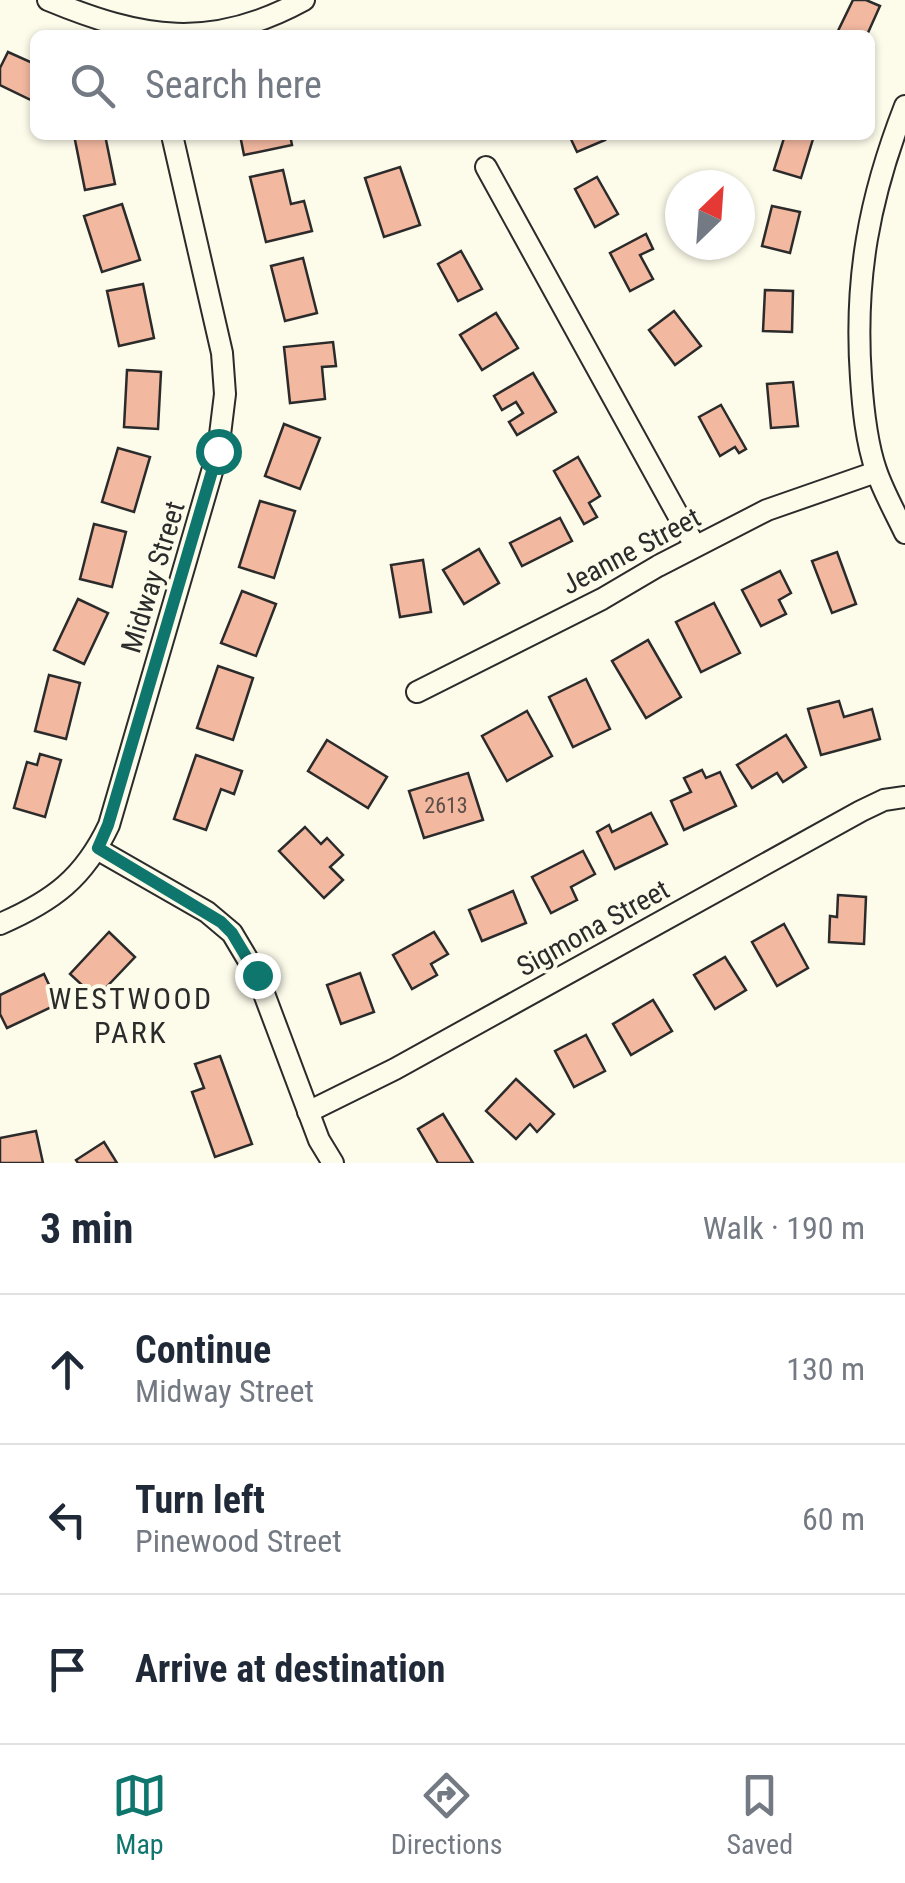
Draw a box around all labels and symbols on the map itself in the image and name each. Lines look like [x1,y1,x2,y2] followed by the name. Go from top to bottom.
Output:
[665,170,755,260] north arrow
[196,429,242,475] route start
[114,497,192,657] street label: Midway Street
[556,501,706,601] street label: Jeanne Street
[424,793,468,818] house number: 2613
[511,873,675,983] street label: Sigmona Street
[235,953,281,999] route end
[48,981,214,1050] district label: WESTWOOD PARK

